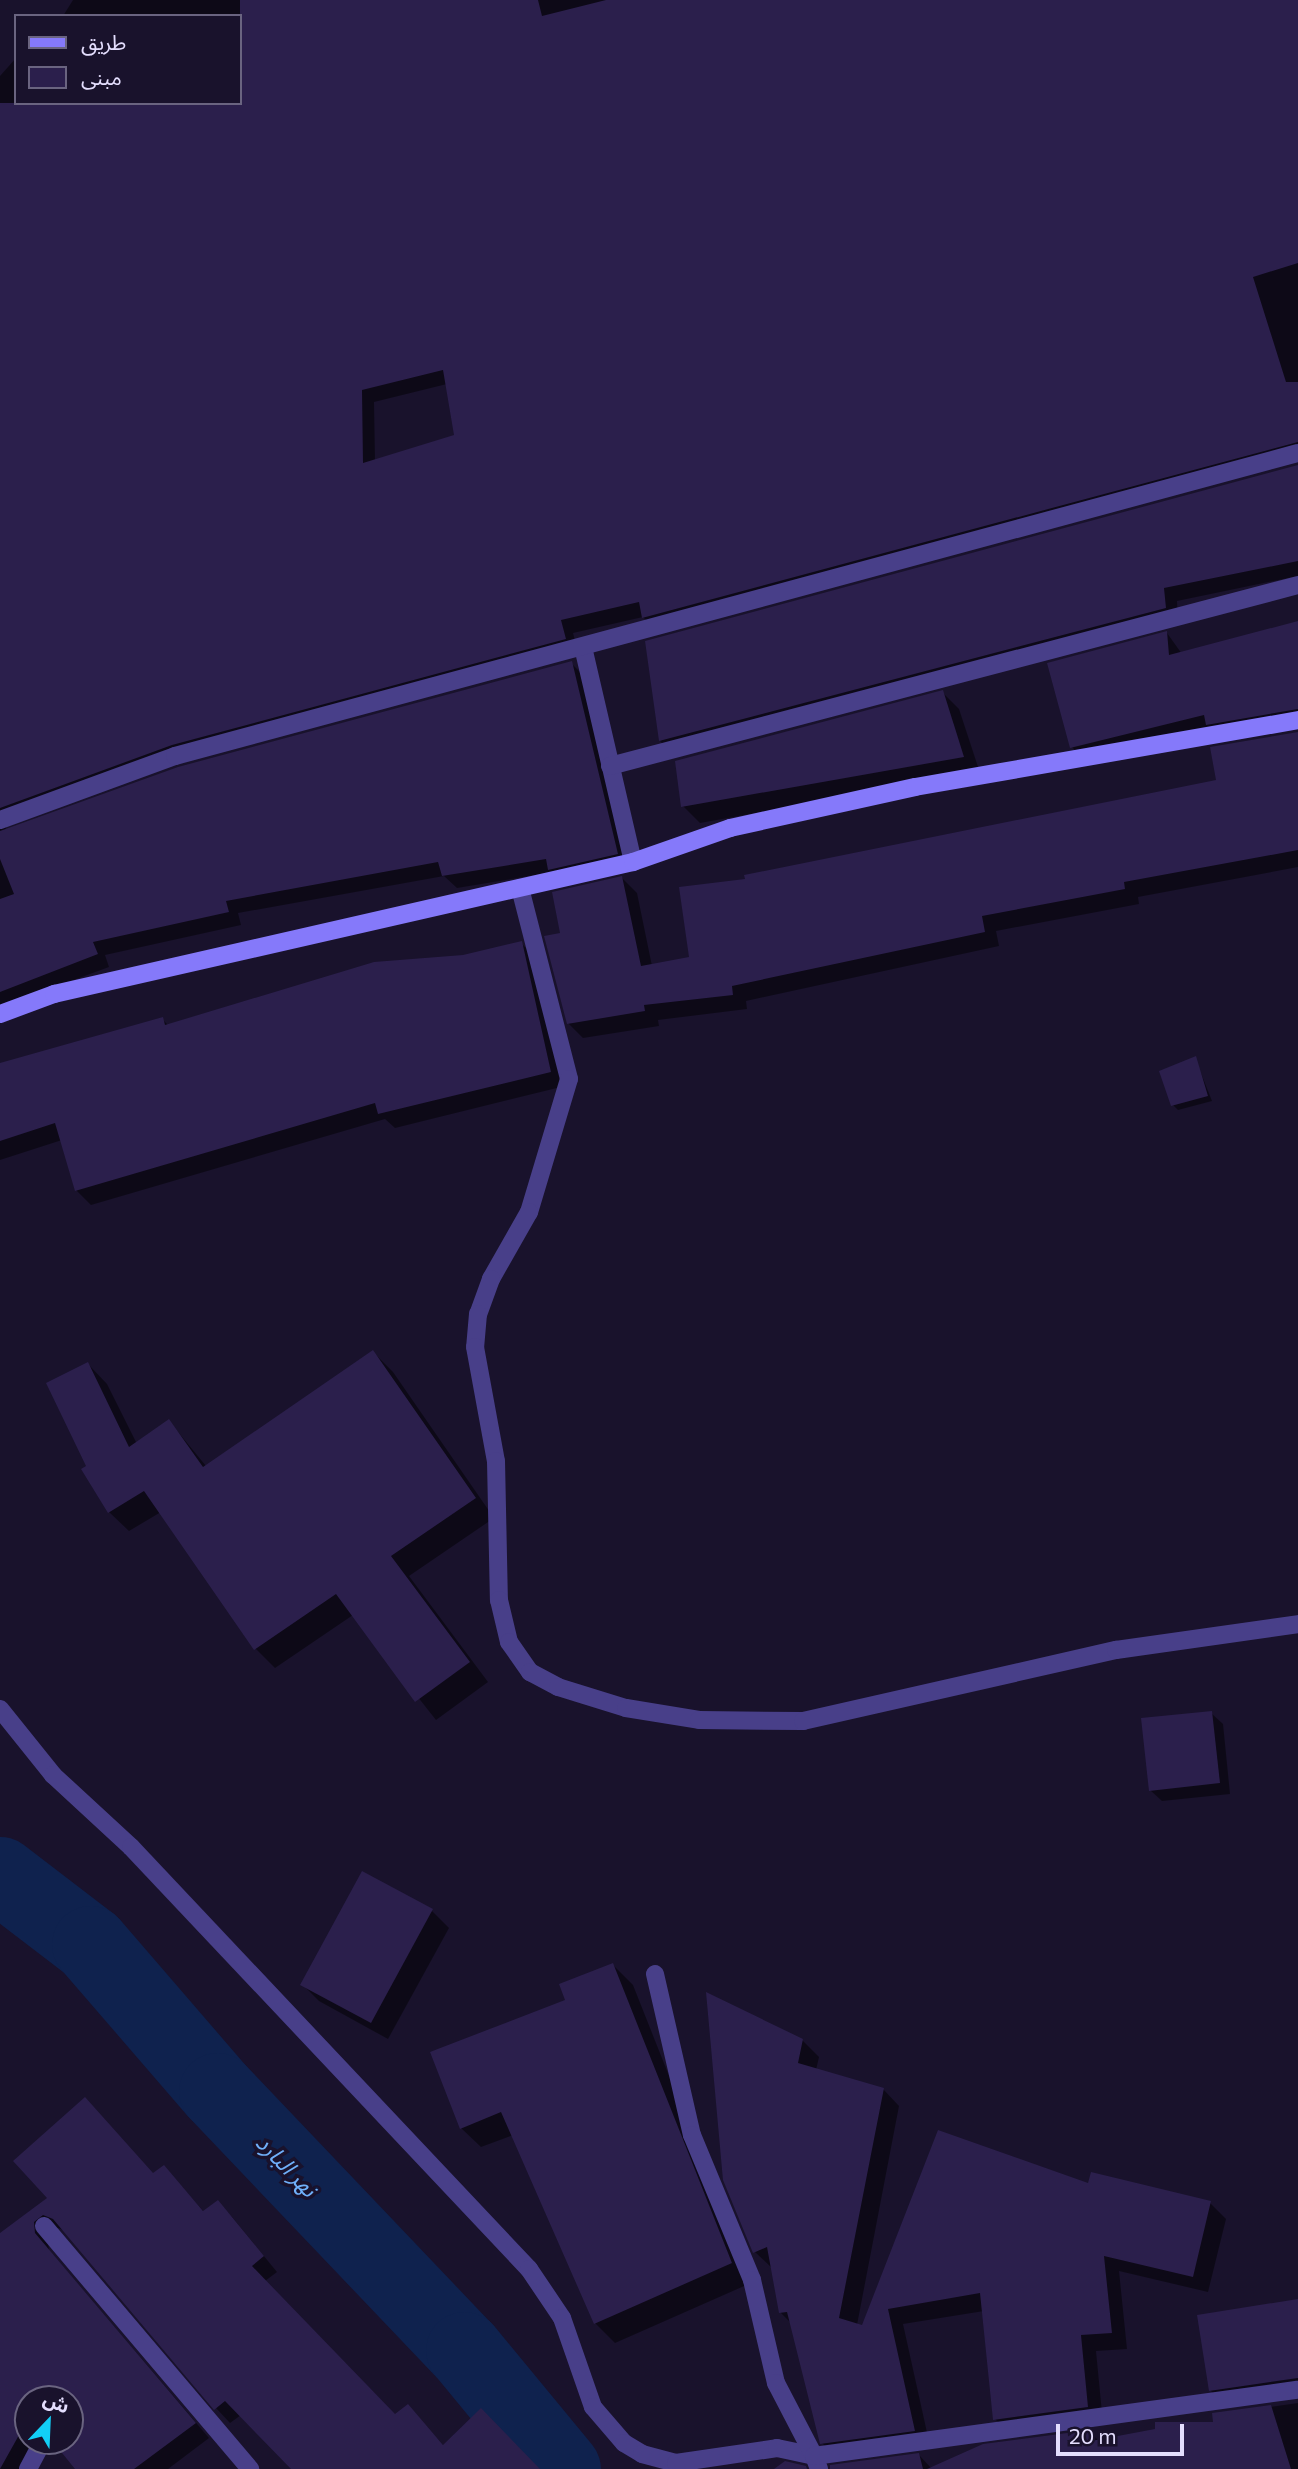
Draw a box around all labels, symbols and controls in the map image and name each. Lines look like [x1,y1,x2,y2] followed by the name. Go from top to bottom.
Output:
[14,14,242,105] legend
[81,29,126,54] text: طريق
[81,64,122,89] text: مبنى
[251,2128,323,2202] water label: نهر البارد
[14,2385,84,2455] north arrow
[40,2386,73,2418] text: ش
[1060,2410,1188,2454] scale bar
[1069,2423,1117,2448] text: 20 m

